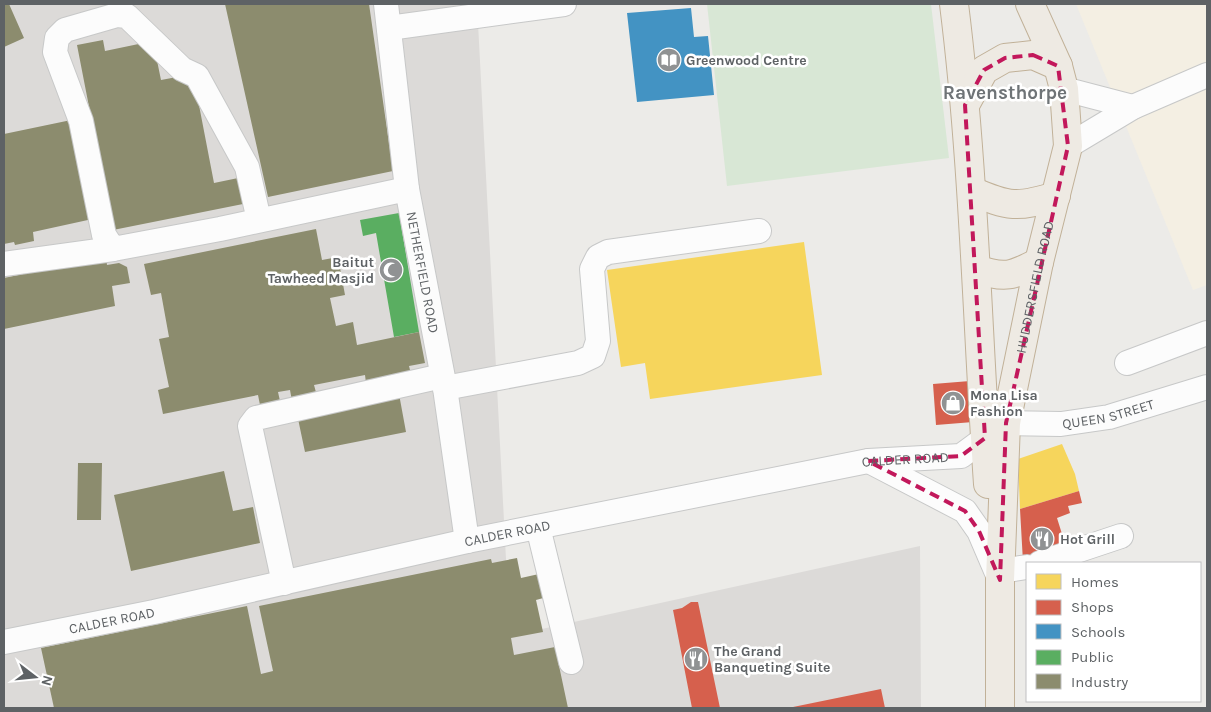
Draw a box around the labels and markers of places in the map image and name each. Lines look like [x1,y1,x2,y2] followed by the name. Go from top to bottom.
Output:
[656,47,682,73] library icon: Greenwood Centre
[686,52,807,69] place label: Greenwood Centre
[268,254,374,287] place label: Baitut Tawheed Masjid
[378,257,404,283] mosque icon: Baitut Tawheed Masjid
[970,387,1038,420] place label: Mona Lisa Fashion
[940,390,966,416] shop icon: Mona Lisa Fashion
[1029,526,1055,552] restaurant icon: Hot Grill
[1060,531,1115,548] place label: Hot Grill
[714,643,831,676] place label: The Grand Banqueting Suite
[683,646,709,672] restaurant icon: The Grand Banqueting Suite

